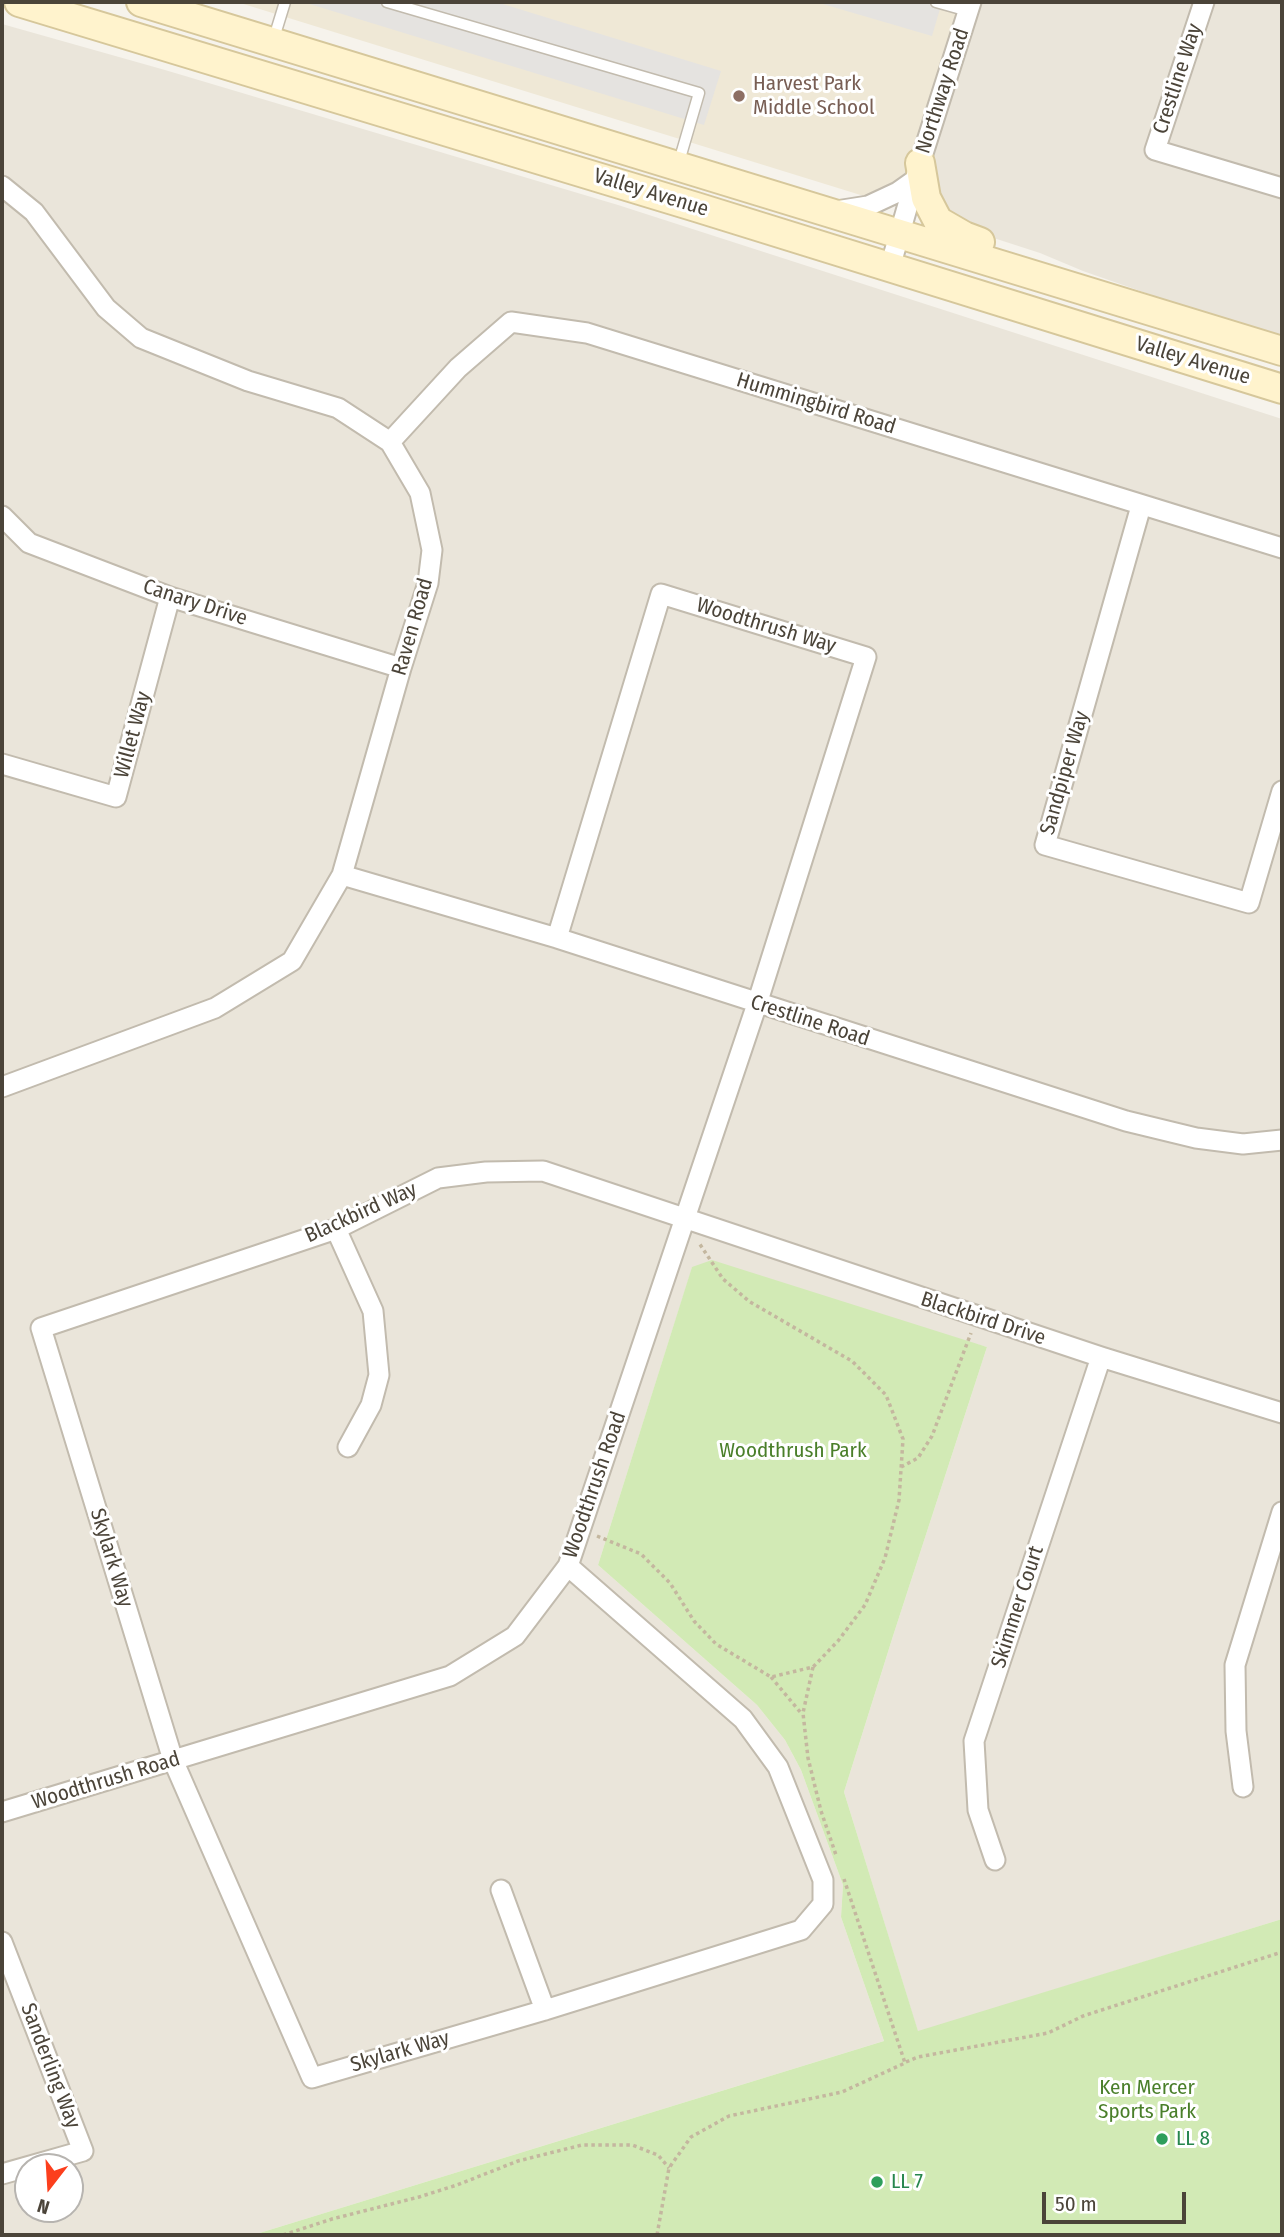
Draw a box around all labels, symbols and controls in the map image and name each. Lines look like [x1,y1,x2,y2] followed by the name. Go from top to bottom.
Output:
[1148,21,1208,137] street label: Crestline Way
[911,25,975,157] street label: Northway Road
[753,71,875,121] place label: Harvest Park Middle School
[731,88,747,104] marker: Harvest Park Middle School
[591,164,711,222] street label: Valley Avenue
[1133,332,1253,390] street label: Valley Avenue
[733,368,899,440] street label: Hummingbird Road
[140,574,250,632] street label: Canary Drive
[387,575,439,679] street label: Raven Road
[693,593,839,659] street label: Woodthrush Way
[109,689,157,781] street label: Willet Way
[1035,708,1095,838] street label: Sandpiper Way
[747,990,873,1052] street label: Crestline Road
[301,1177,421,1249] street label: Blackbird Way
[917,1287,1049,1351] street label: Blackbird Drive
[558,1408,632,1562] street label: Woodthrush Road
[719,1438,867,1464] park label: Woodthrush Park
[84,1506,138,1610] street label: Skylark Way
[986,1543,1050,1671] street label: Skimmer Court
[29,1746,183,1816] street label: Woodthrush Road
[15,2000,85,2132] street label: Sanderling Way
[348,2026,452,2078] street label: Skylark Way
[1098,2075,1196,2125] park label: Ken Mercer Sports Park
[1176,2126,1210,2152] place label: LL 8
[1154,2131,1170,2147] marker: LL 8
[14,2153,84,2223] north arrow
[891,2169,923,2195] place label: LL 7
[869,2174,885,2190] marker: LL 7
[1046,2178,1190,2222] scale bar
[1055,2191,1097,2217] text: 50 m
[34,2194,52,2219] text: N

